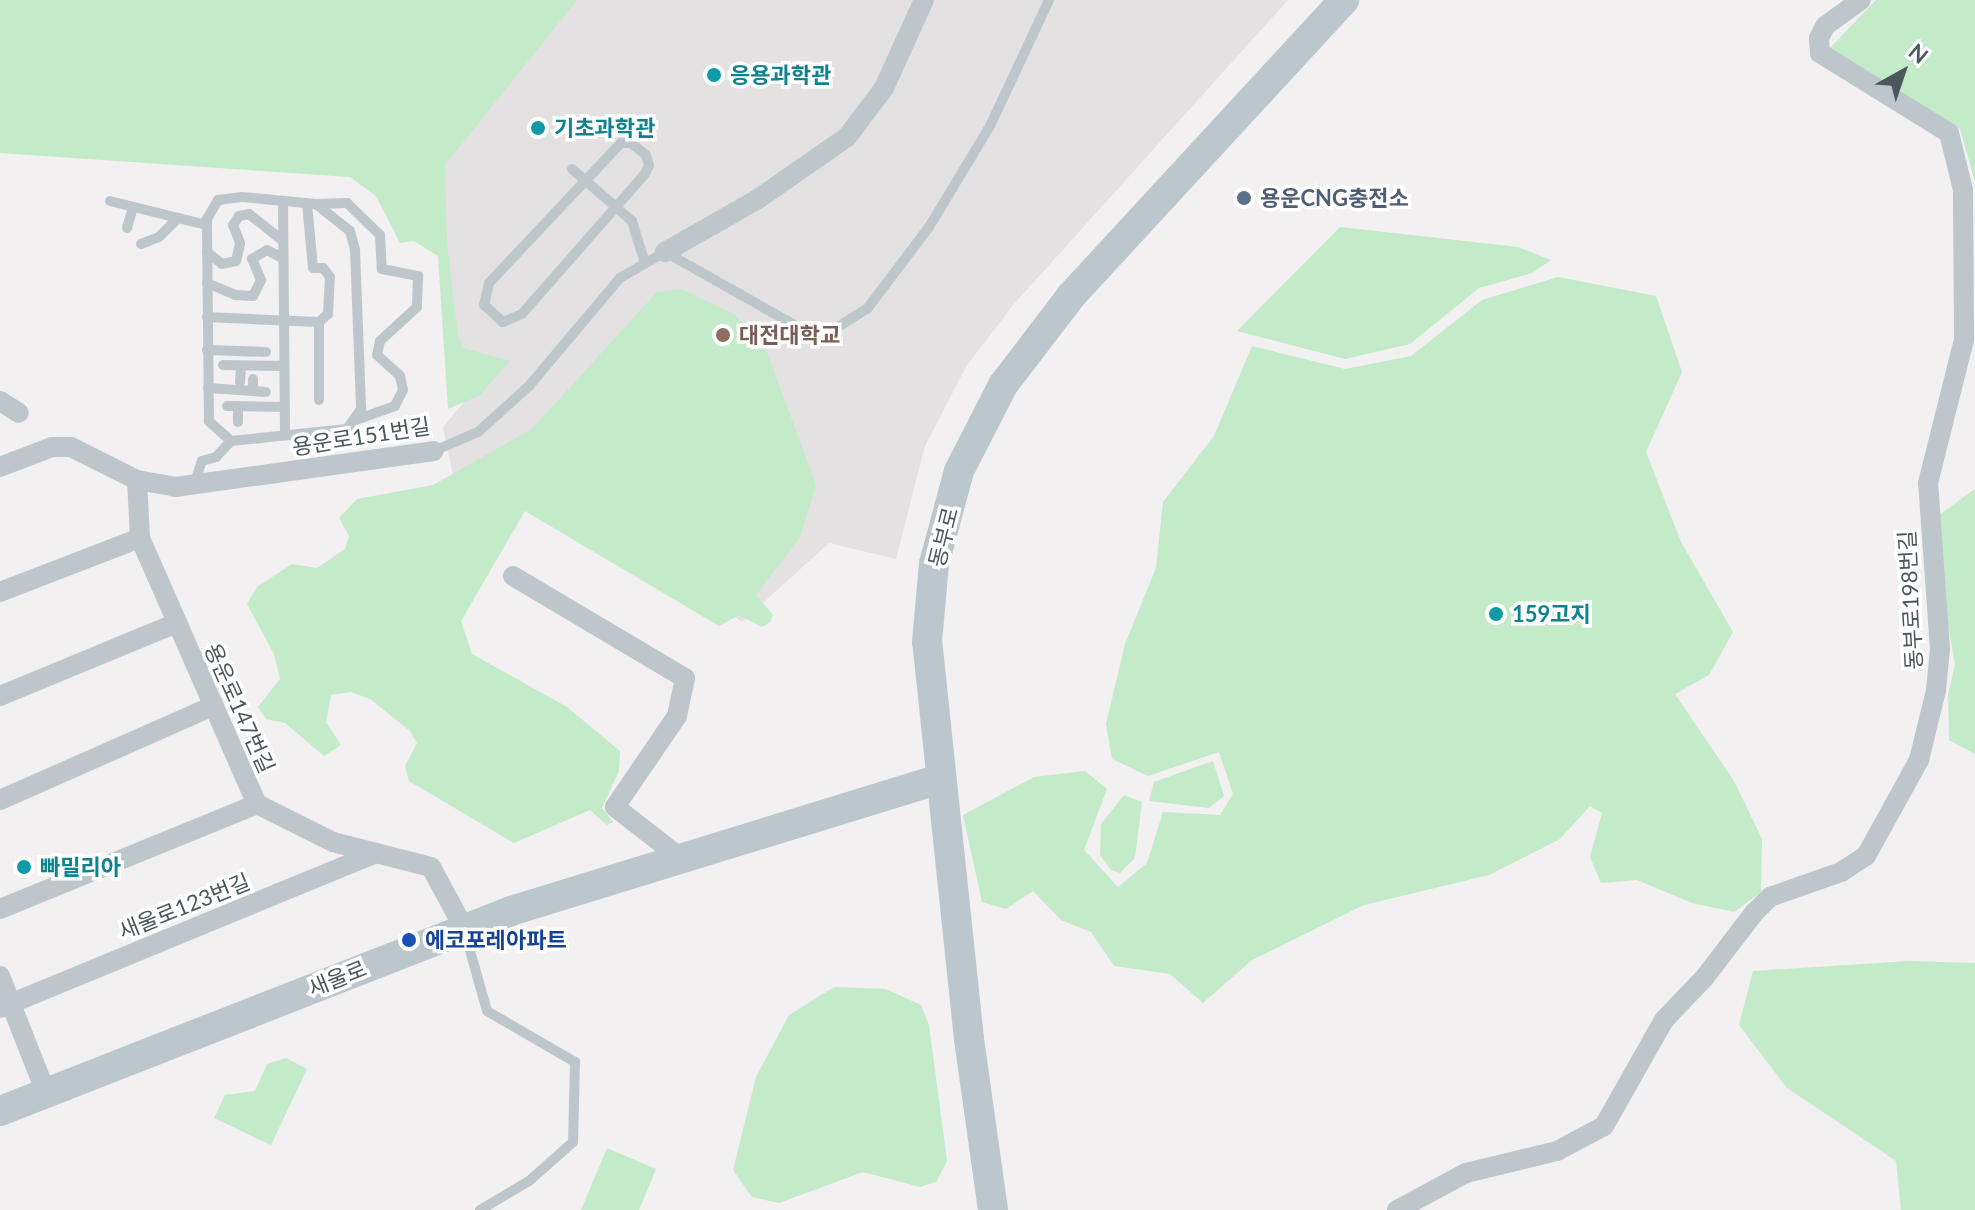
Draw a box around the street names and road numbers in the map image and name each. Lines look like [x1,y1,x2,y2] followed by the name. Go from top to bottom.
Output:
[290,412,432,460] street label: 용운로151번길
[923,504,963,570] street label: 동부로
[1893,530,1927,670] street label: 동부로198번길
[200,639,280,777] street label: 용운로147번길
[114,868,254,944] street label: 새울로123번길
[304,954,370,1002] street label: 새울로

